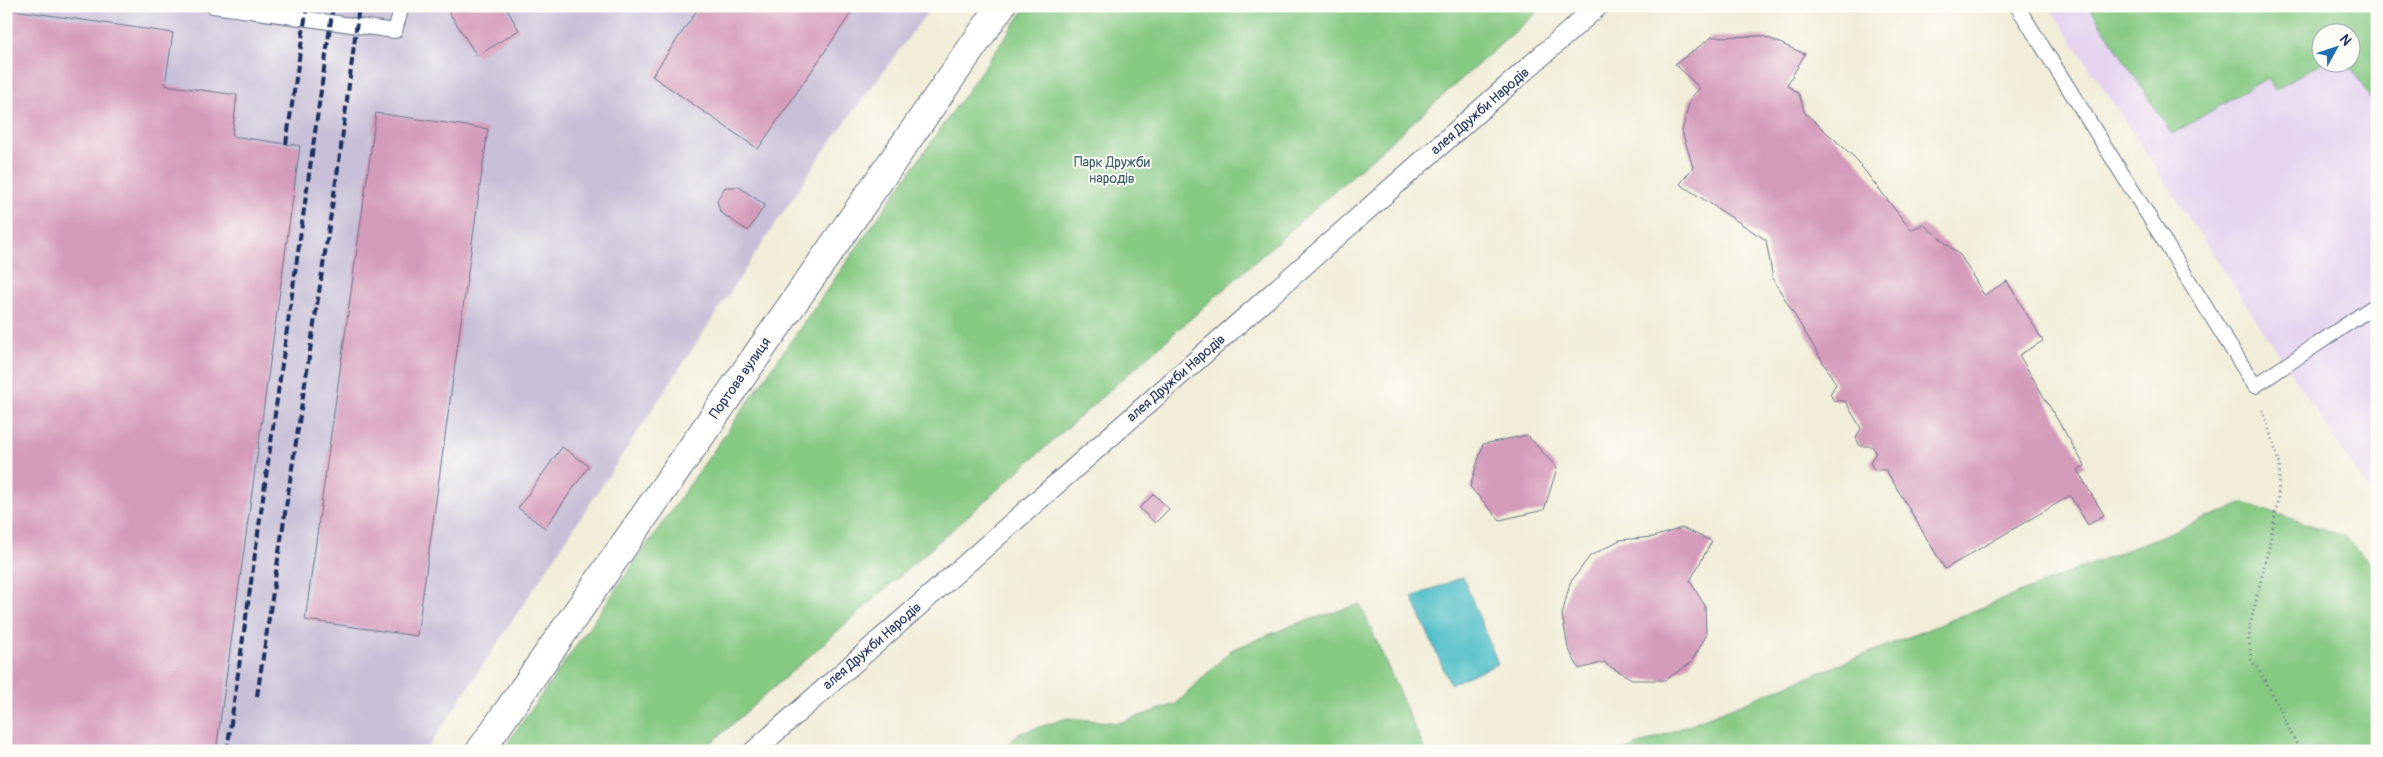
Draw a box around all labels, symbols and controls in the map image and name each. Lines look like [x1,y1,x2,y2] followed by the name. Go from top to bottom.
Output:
[2310,22,2360,72] north arrow
[2336,31,2355,49] text: N
[1427,64,1533,158] street label: алея Дружби Народів
[1074,154,1150,187] park label: Парк Дружби народів
[1123,331,1229,425] street label: алея Дружби Народів
[706,334,774,422] street label: Портова вулиця
[819,599,925,693] street label: алея Дружби Народів

